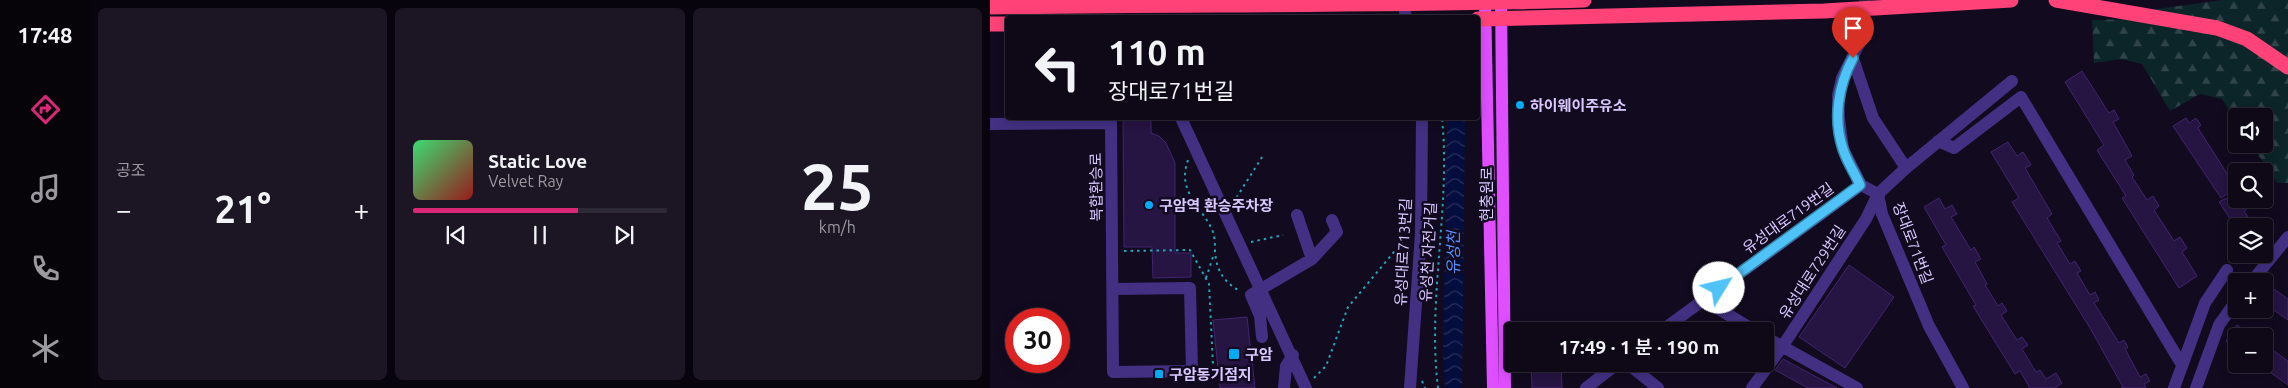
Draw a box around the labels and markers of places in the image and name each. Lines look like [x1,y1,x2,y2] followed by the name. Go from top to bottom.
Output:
[1832,7,1874,58] pin
[1530,97,1627,114] place label: 하이웨이주유소
[1514,99,1526,111] marker: 하이웨이주유소
[1159,197,1273,214] place label: 구암역 환승주차장
[1143,199,1155,211] marker: 구암역 환승주차장
[1245,346,1273,363] place label: 구암
[1227,347,1241,361] marker: 구암
[1169,366,1252,383] place label: 구암동기점지
[1153,368,1165,380] marker: 구암동기점지

